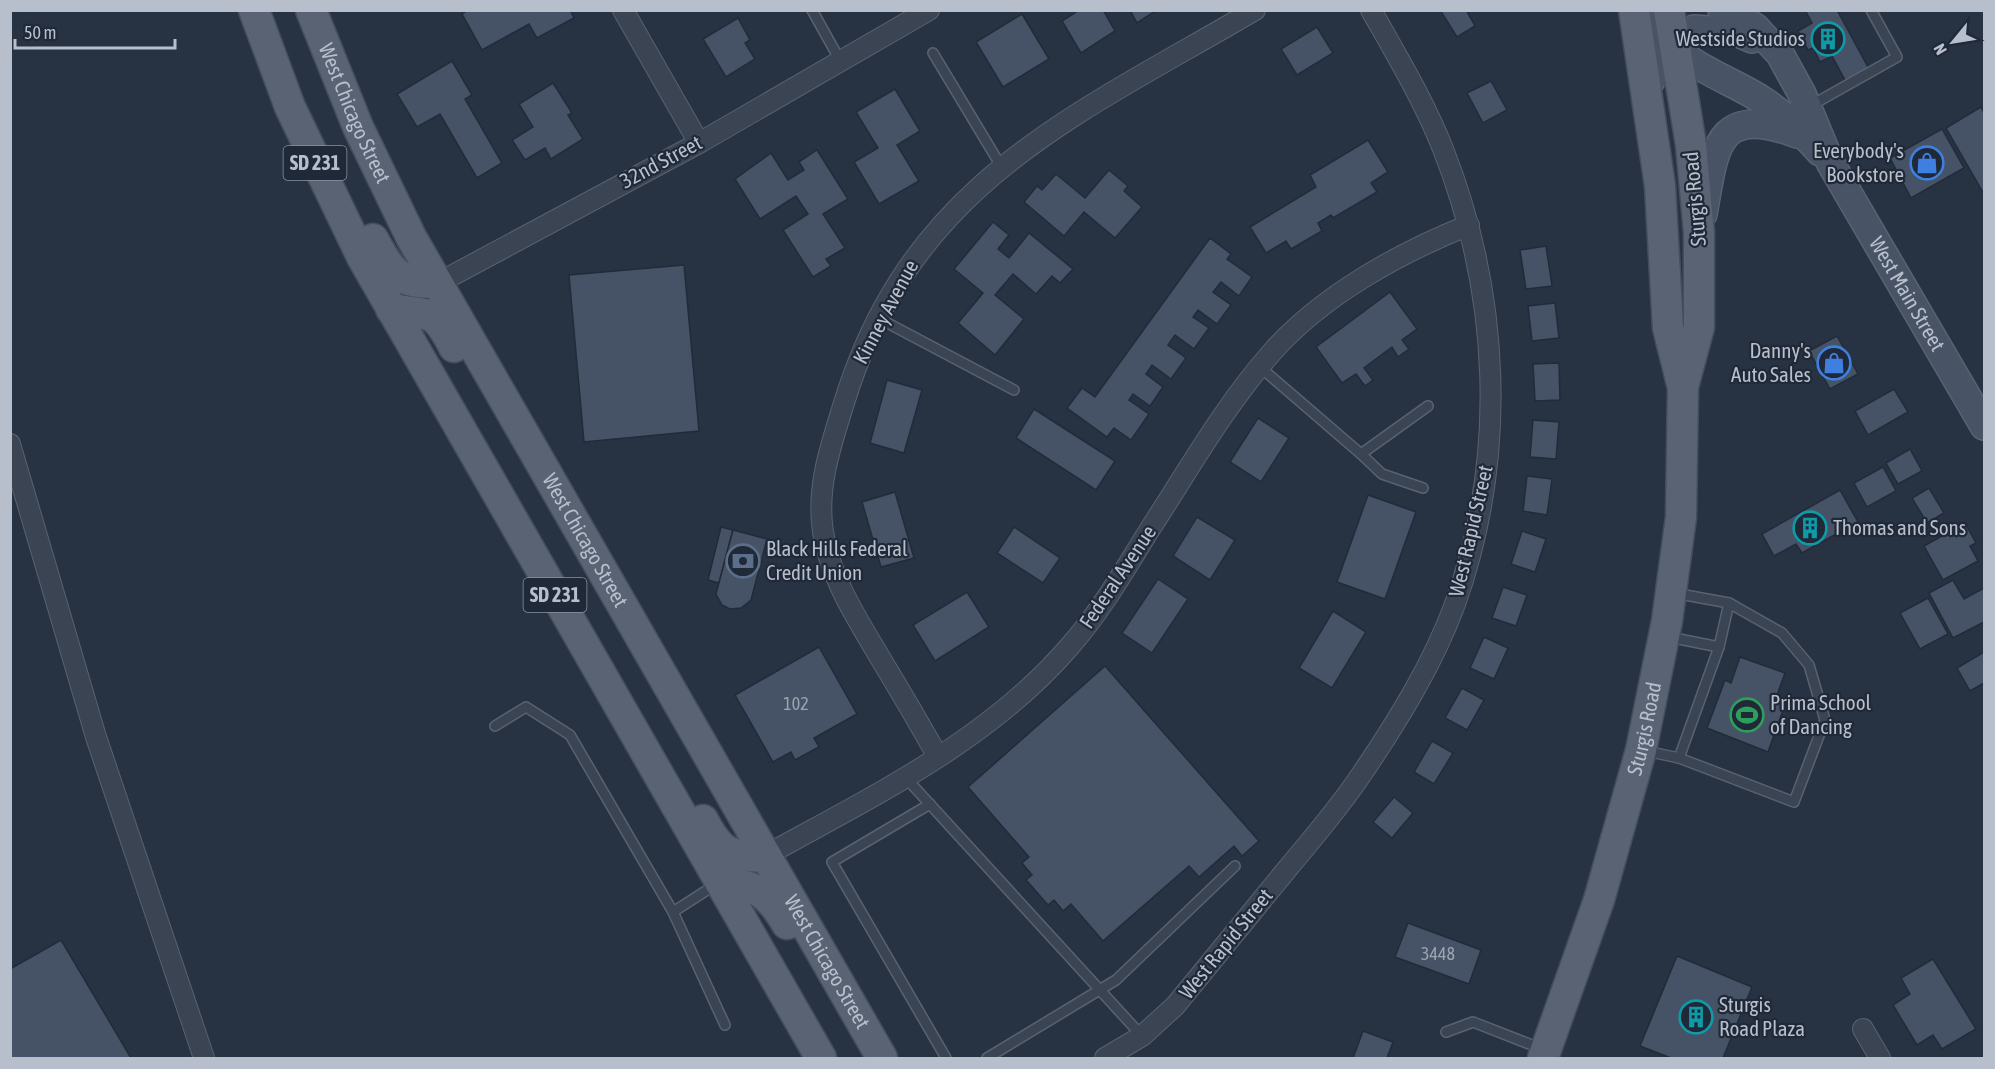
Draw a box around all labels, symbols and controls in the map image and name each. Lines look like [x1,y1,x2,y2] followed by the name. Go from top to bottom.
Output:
[15,12,176,50] scale bar
[1923,12,1983,72] north arrow
[1810,21,1846,57] building icon: Westside Studios
[24,22,56,43] text: 50 m
[1676,26,1805,50] place label: Westside Studios
[315,39,396,187] street label: West Chicago Street
[1930,41,1950,58] text: N
[616,130,705,193] street label: 32nd Street
[1813,138,1904,186] place label: Everybody's Bookstore
[1909,145,1945,181] shop icon: Everybody's Bookstore
[284,146,346,180] road number: SD 231
[1678,151,1710,247] street label: Sturgis Road
[1865,232,1951,355] street label: West Main Street
[848,255,923,368] street label: Kinney Avenue
[1731,338,1811,386] place label: Danny's Auto Sales
[1816,345,1852,381] shop icon: Danny's Auto Sales
[1443,463,1497,599] street label: West Rapid Street
[538,469,634,611] street label: West Chicago Street
[1792,510,1828,546] building icon: Thomas and Sons
[1833,515,1966,539] place label: Thomas and Sons
[1074,520,1160,633] street label: Federal Avenue
[766,536,908,584] place label: Black Hills Federal Credit Union
[725,543,761,579] bank icon: Black Hills Federal Credit Union
[524,578,586,612] road number: SD 231
[1622,680,1665,778] street label: Sturgis Road
[1770,690,1872,738] place label: Prima School of Dancing
[783,693,809,714] house number: 102
[1729,697,1765,733] sports icon: Prima School of Dancing
[1174,884,1277,1003] street label: West Rapid Street
[780,890,876,1033] street label: West Chicago Street
[1421,943,1455,964] house number: 3448
[1719,992,1805,1040] place label: Sturgis Road Plaza
[1678,999,1714,1035] building icon: Sturgis Road Plaza

